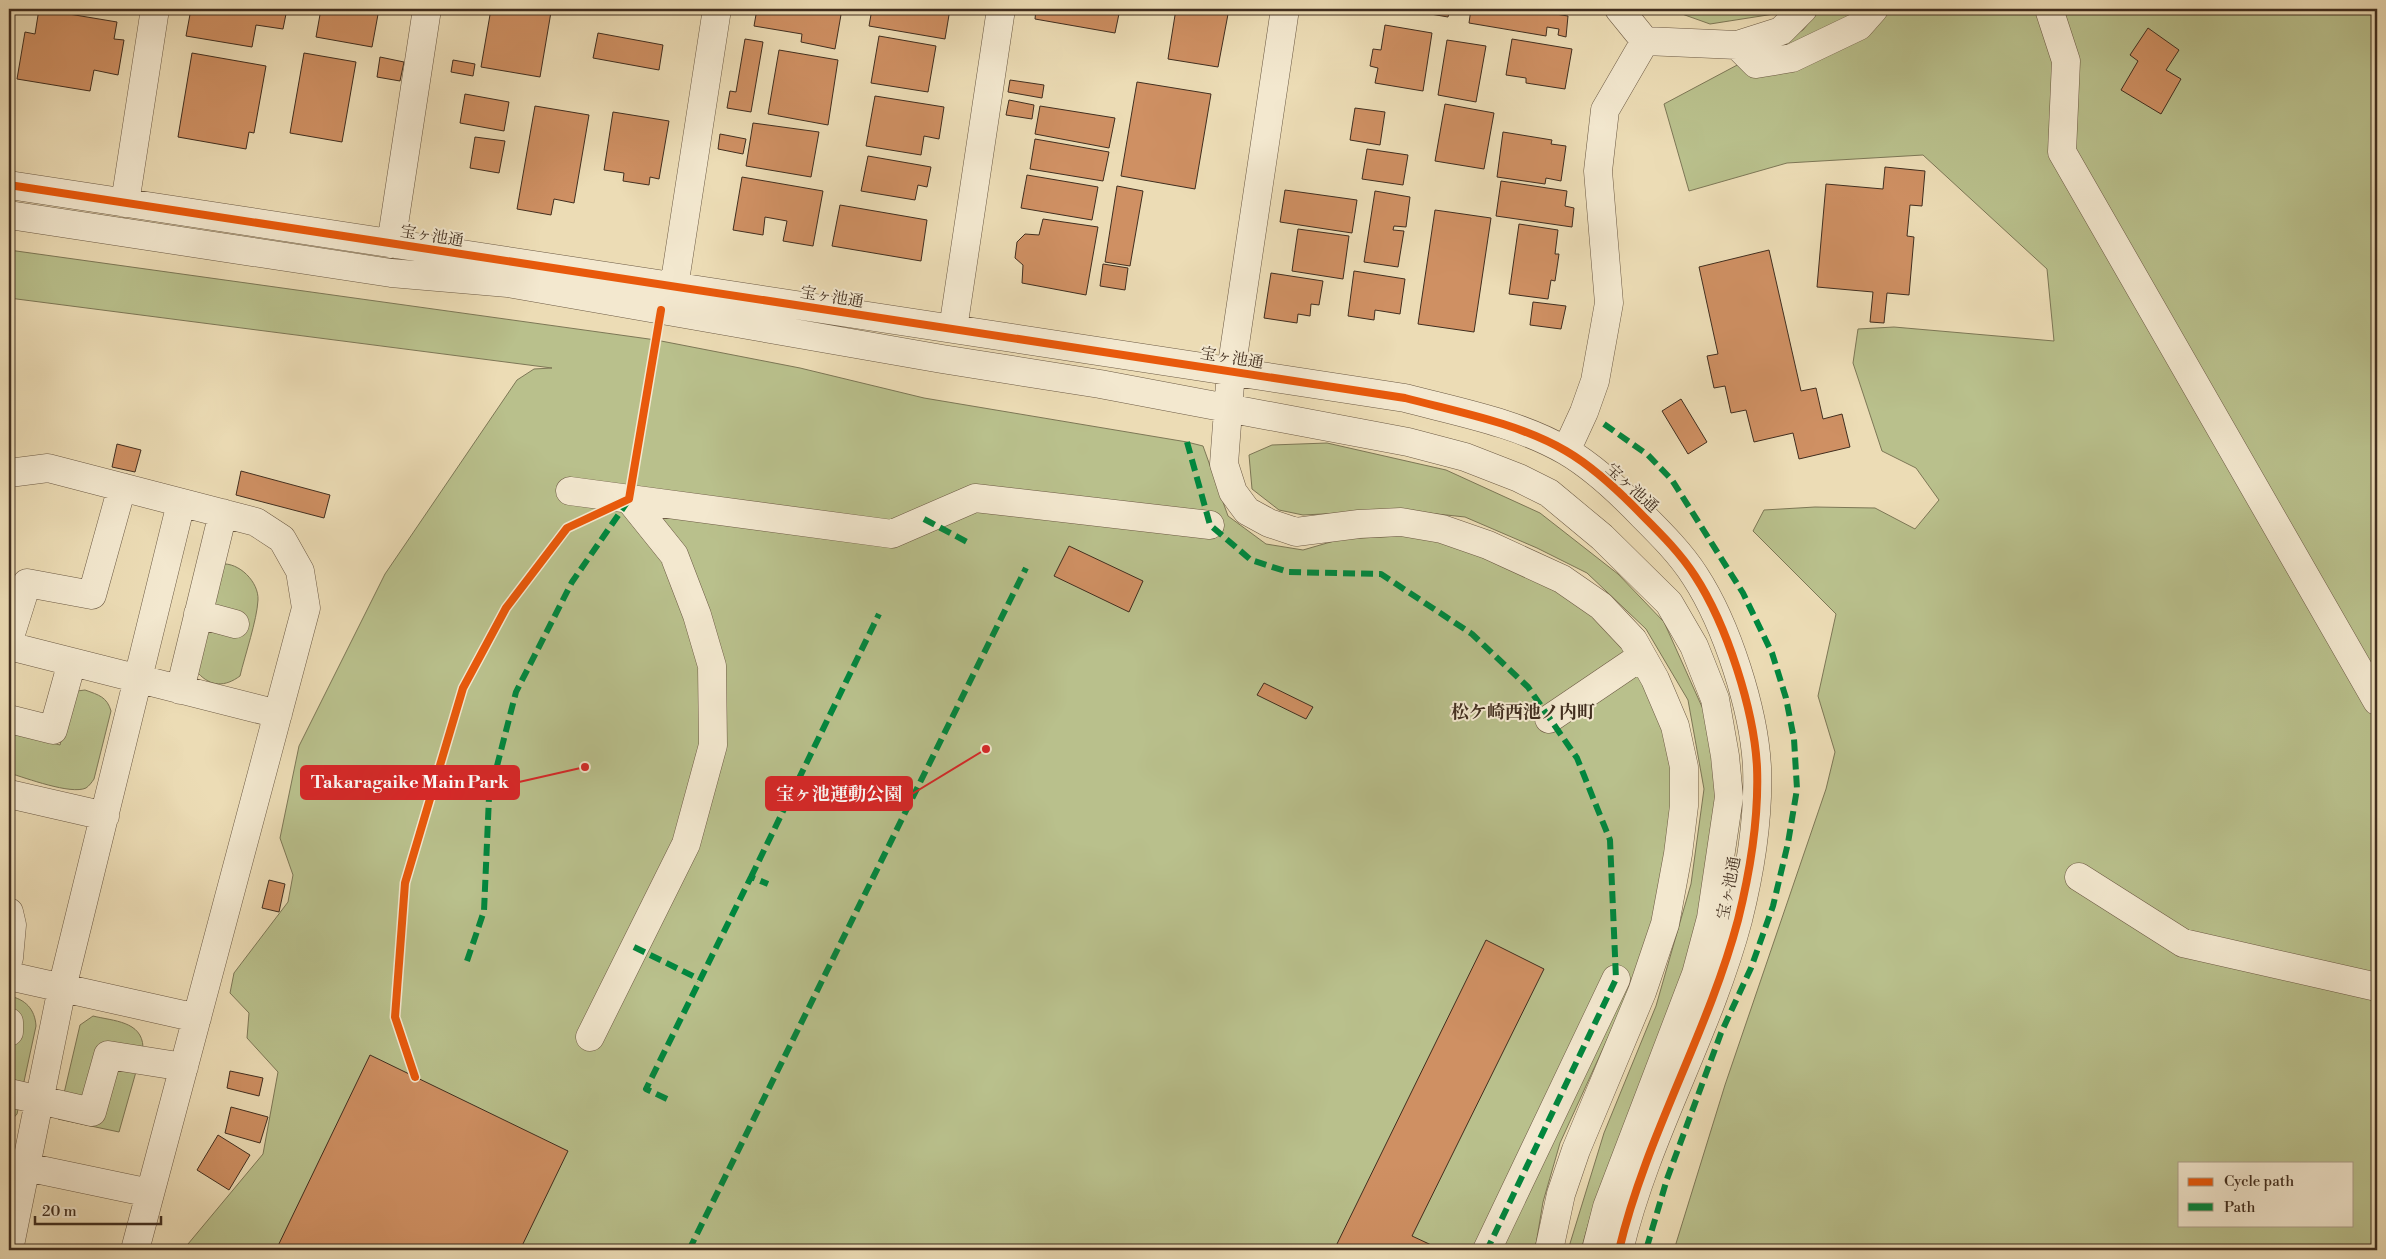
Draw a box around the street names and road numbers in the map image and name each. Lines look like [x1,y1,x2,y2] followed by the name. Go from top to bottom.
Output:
[399,221,465,251] street label: 宝ヶ池通
[799,282,865,312] street label: 宝ヶ池通
[1199,343,1265,373] street label: 宝ヶ池通
[1602,459,1662,517] street label: 宝ヶ池通
[1713,855,1745,921] street label: 宝ヶ池通

